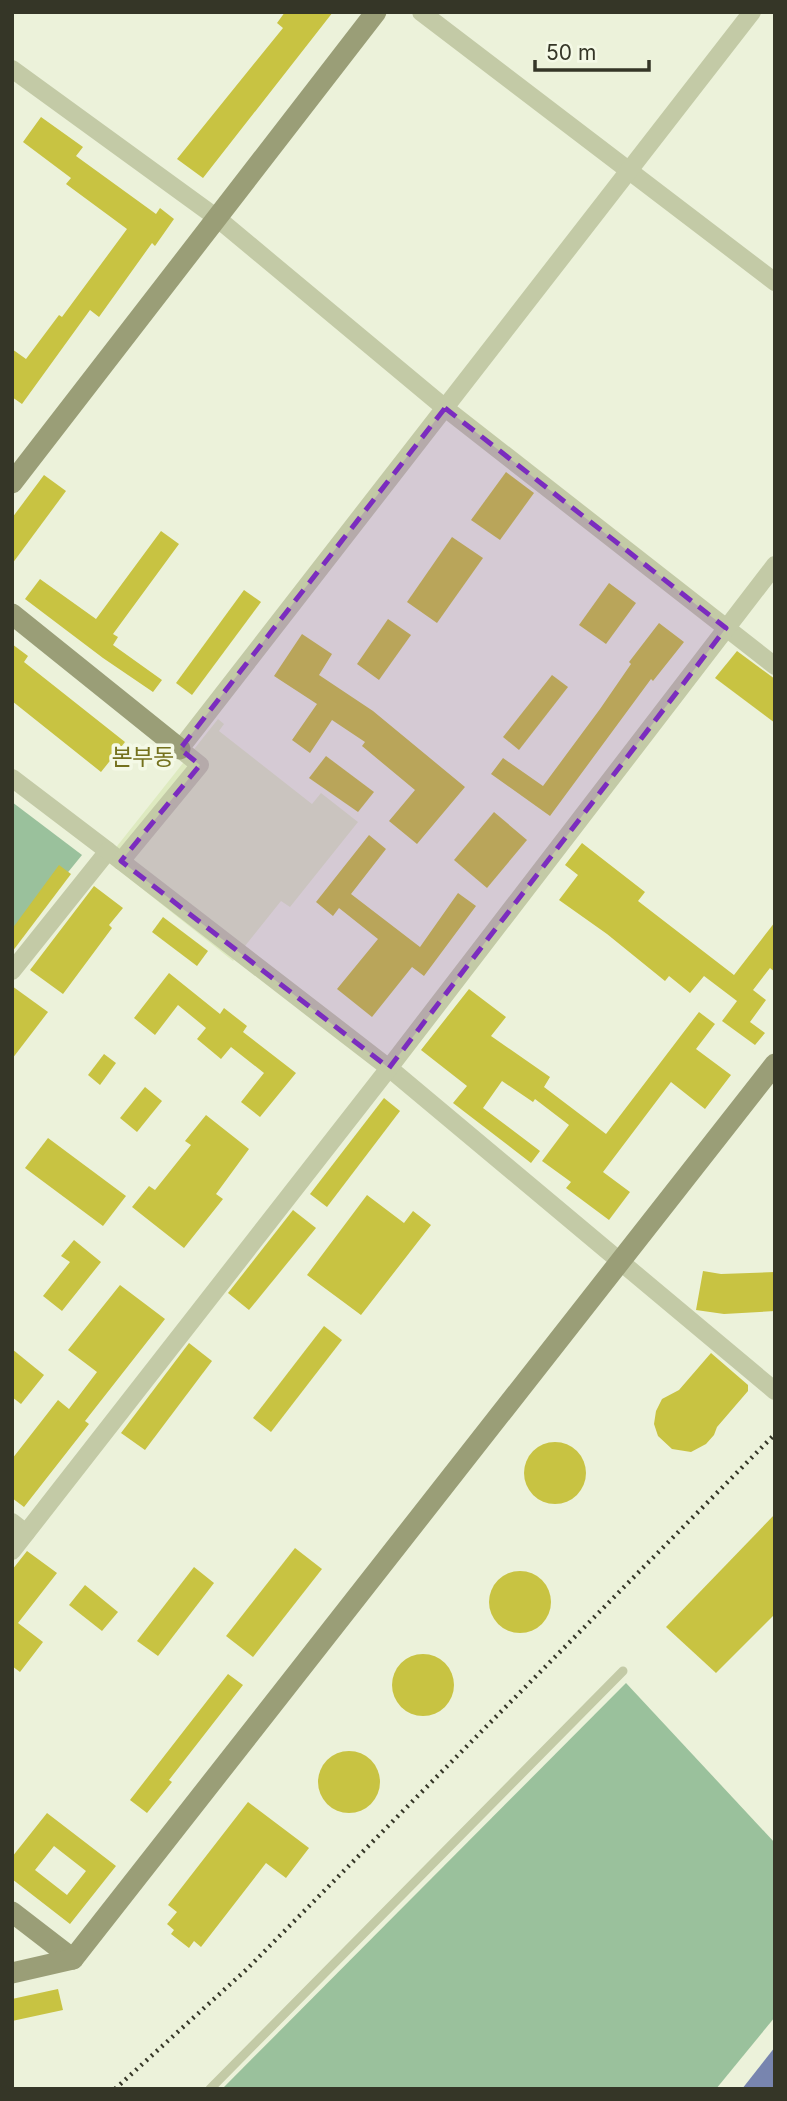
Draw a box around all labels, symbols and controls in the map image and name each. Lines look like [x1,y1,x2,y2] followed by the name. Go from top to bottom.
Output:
[535,28,649,72] scale bar
[546,40,596,65] text: 50 m
[111,743,175,771] district label: 본부동

